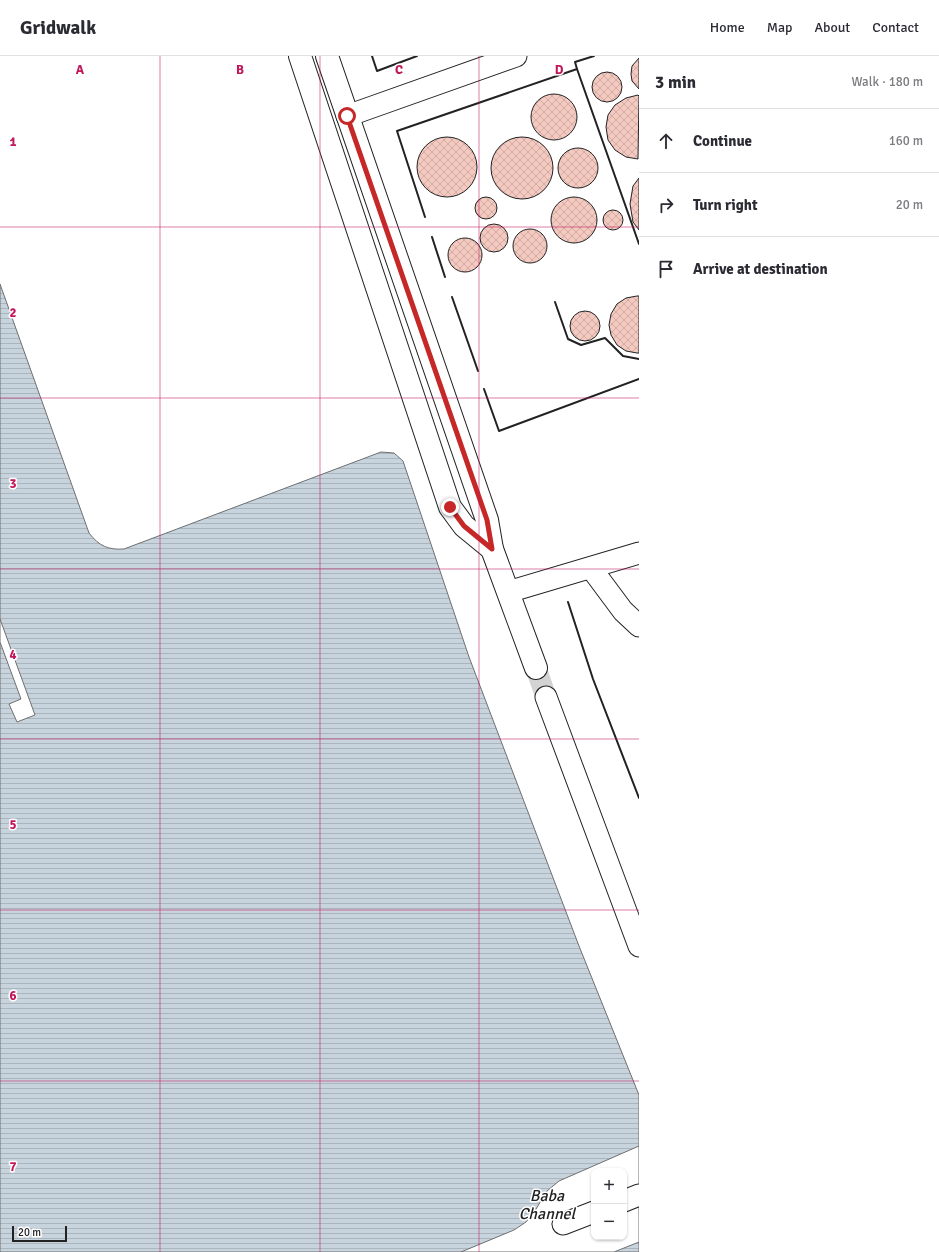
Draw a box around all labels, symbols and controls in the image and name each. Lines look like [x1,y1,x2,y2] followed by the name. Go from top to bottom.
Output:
[20,16,96,40] text: Gridwalk
[710,19,745,36] text: Home
[767,19,792,36] text: Map
[814,19,850,36] text: About
[872,19,919,36] text: Contact
[76,62,85,78] text: A
[236,62,244,78] text: B
[395,62,403,78] text: C
[555,62,564,78] text: D
[655,72,696,93] text: 3 min
[852,74,923,90] text: Walk · 180 m
[338,107,356,125] route start
[655,130,677,152] icon: ahead
[693,132,752,150] text: Continue
[889,133,923,149] text: 160 m
[9,134,17,150] text: 1
[655,194,677,216] icon: right
[693,196,758,214] text: Turn right
[896,197,923,213] text: 20 m
[655,258,677,280] icon: arrive
[693,260,828,278] text: Arrive at destination
[9,305,17,321] text: 2
[9,476,17,492] text: 3
[441,498,459,516] route end
[9,647,17,663] text: 4
[9,817,17,833] text: 5
[9,988,17,1004] text: 6
[9,1159,17,1175] text: 7
[591,1168,627,1240] map controls
[591,1168,627,1204] button: +
[519,1186,577,1224] water label: Baba Channel
[591,1204,627,1240] button: −
[12,1224,67,1243] scale bar
[18,1226,41,1239] text: 20 m

